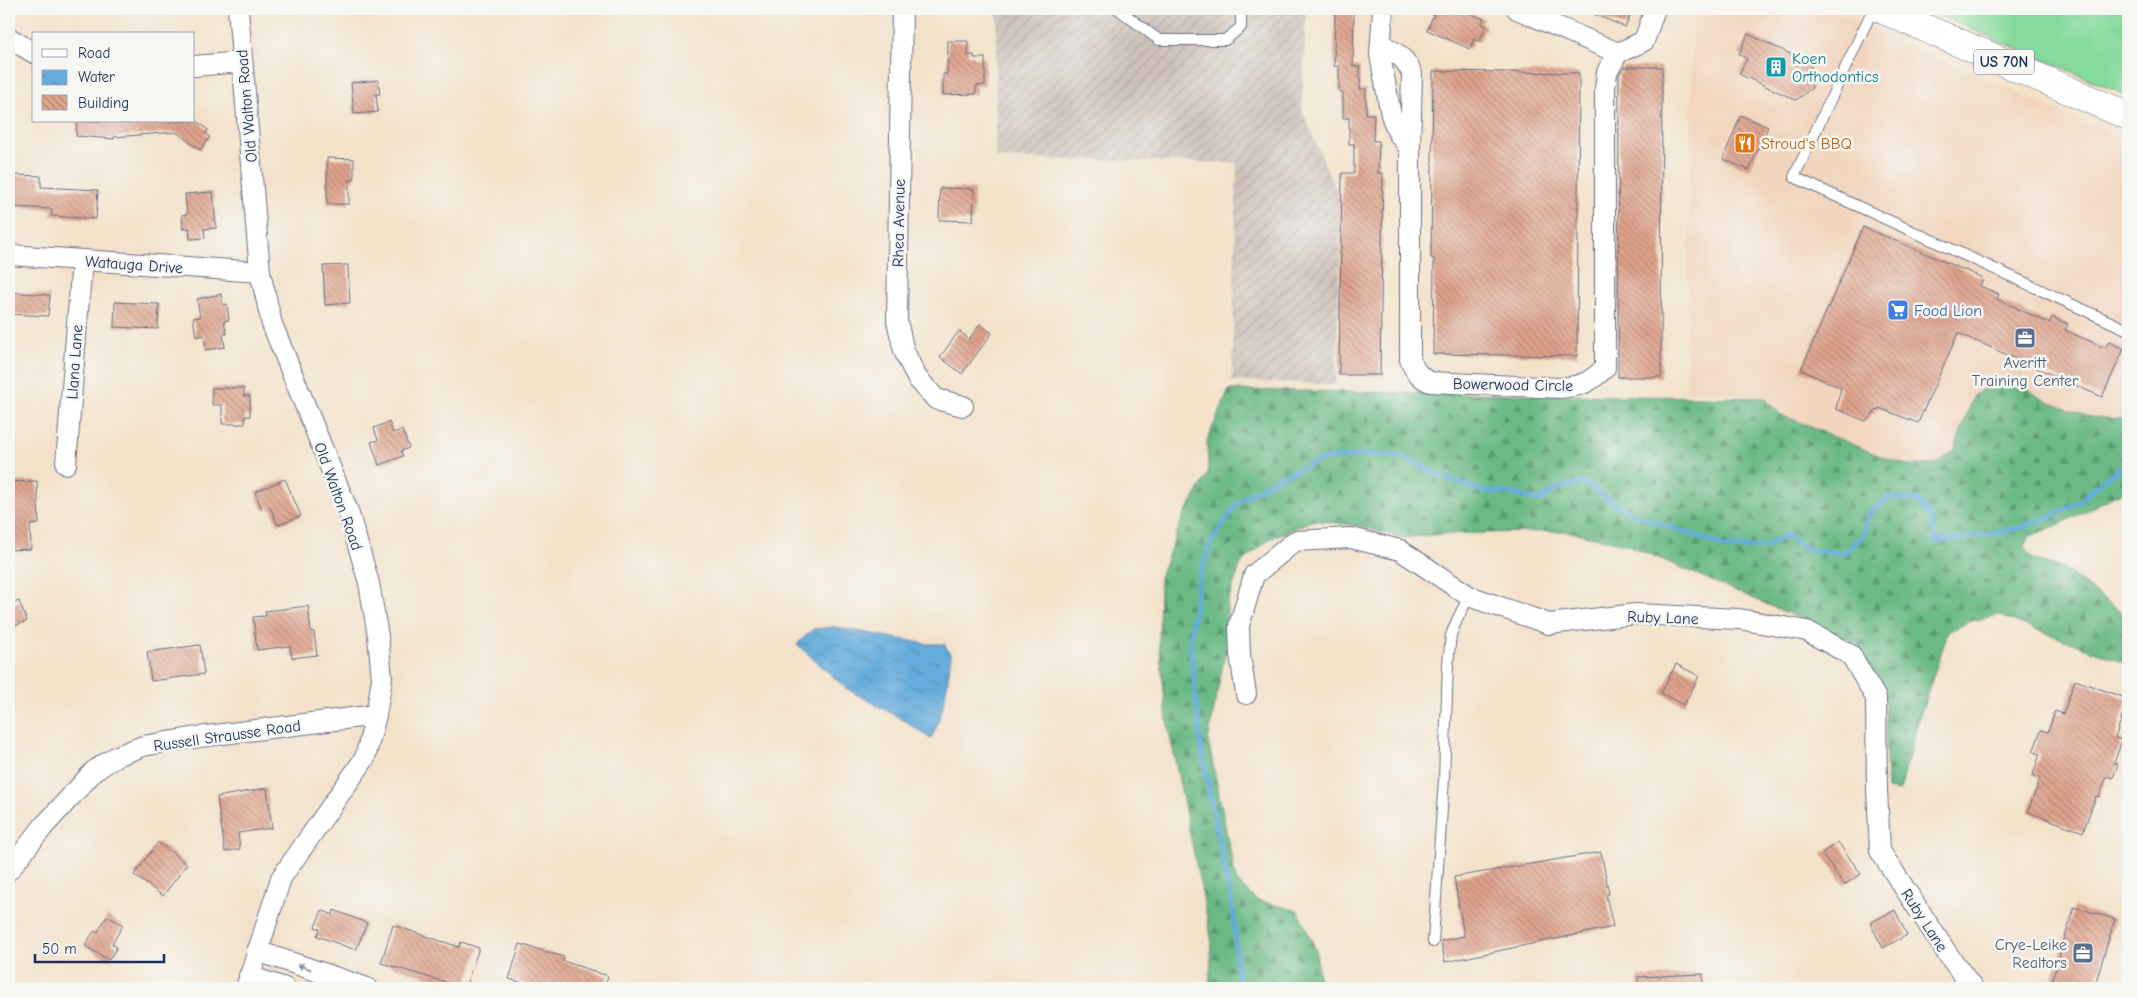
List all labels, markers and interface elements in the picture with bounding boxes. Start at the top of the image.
legend [32,32,195,122]
text: Road [78,44,110,62]
street label: Old Walton Road [233,49,261,163]
place label: Koen Orthodontics [1792,50,1879,86]
road number: US 70N [1974,50,2034,74]
building icon: Koen Orthodontics [1764,55,1788,79]
text: Water [78,68,115,86]
text: Building [78,94,129,112]
restaurant icon: Stroud's BBQ [1733,131,1757,155]
place label: Stroud's BBQ [1761,135,1852,153]
street label: Rhea Avenue [889,179,909,267]
street label: Watauga Drive [84,253,183,277]
supermarket icon: Food Lion [1886,298,1910,322]
place label: Food Lion [1914,302,1982,320]
street label: Llana Lane [63,324,87,400]
office icon: Averitt Training Center [2013,326,2037,350]
place label: Averitt Training Center [1972,354,2079,390]
street label: Bowerwood Circle [1453,375,1573,395]
street label: Old Walton Road [310,440,366,553]
street label: Ruby Lane [1627,608,1699,628]
street label: Russell Strausse Road [152,717,302,755]
street label: Ruby Lane [1897,886,1951,955]
scale bar [35,932,164,964]
place label: Crye-Leike Realtors [1995,936,2067,972]
text: 50 m [42,940,77,958]
office icon: Crye-Leike Realtors [2071,941,2095,965]
one-way arrow [297,963,312,970]

